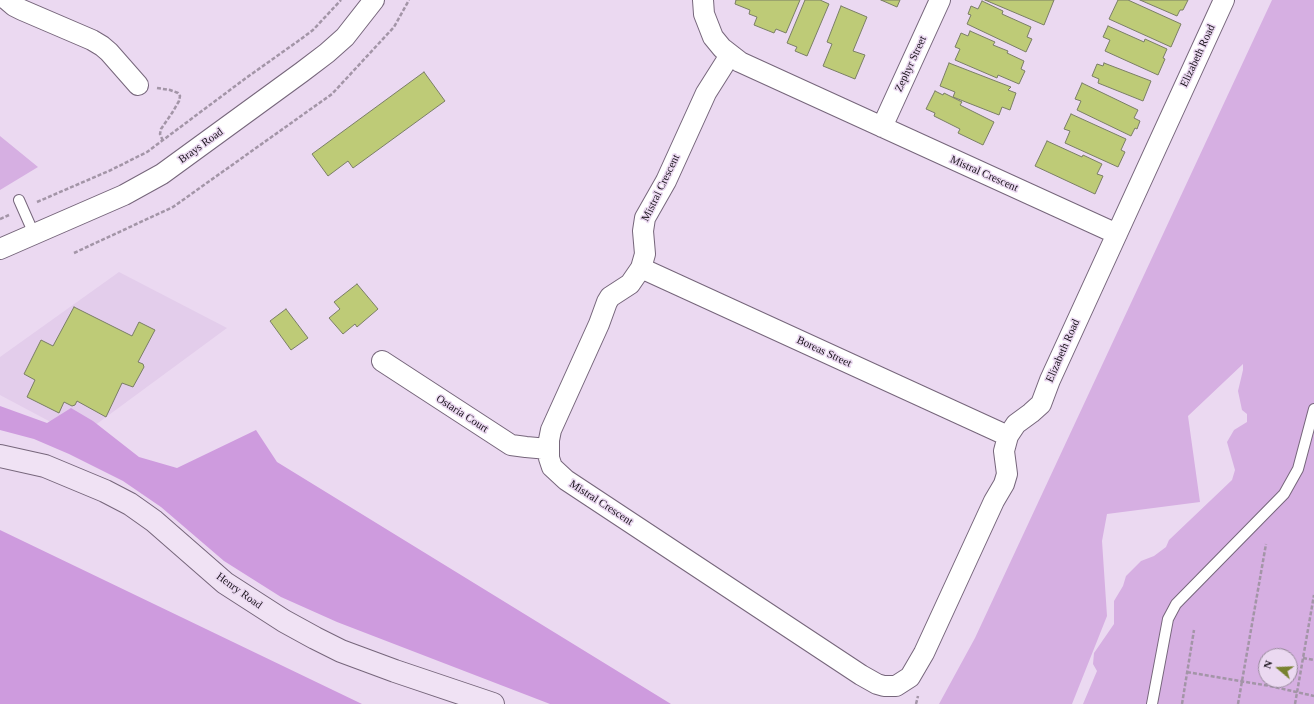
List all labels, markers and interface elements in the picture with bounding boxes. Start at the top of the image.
street label: Elizabeth Road [1178,23,1218,89]
street label: Zephyr Street [892,34,930,94]
street label: Brays Road [176,125,226,167]
street label: Mistral Crescent [639,152,683,224]
street label: Mistral Crescent [948,153,1020,195]
street label: Elizabeth Road [1043,317,1083,385]
street label: Boreas Street [794,334,854,370]
street label: Ostaria Court [433,392,491,436]
street label: Mistral Crescent [567,478,635,528]
street label: Henry Road [213,570,265,612]
north arrow [1258,648,1298,688]
text: N [1261,659,1275,670]

